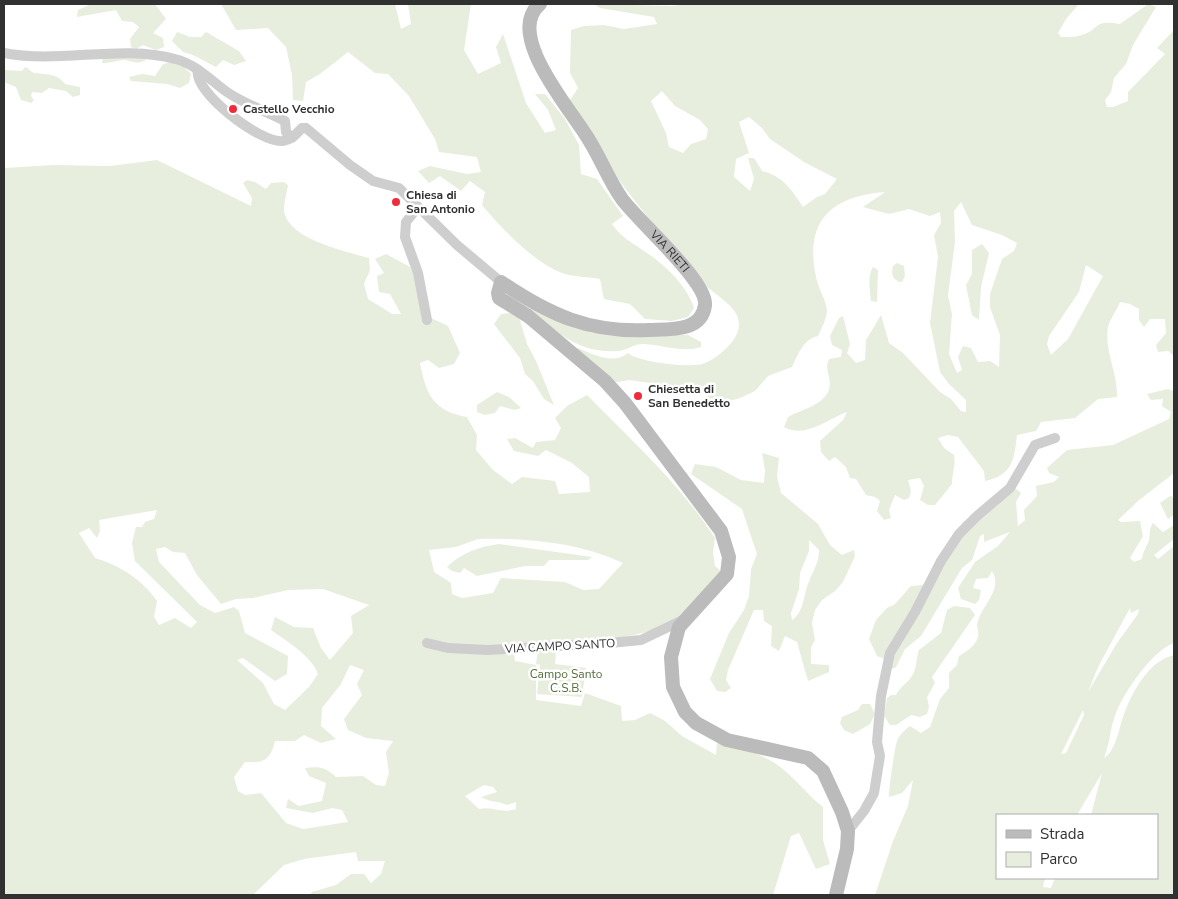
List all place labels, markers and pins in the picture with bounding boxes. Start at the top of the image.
place label: Castello Vecchio [243,101,335,117]
marker: Castello Vecchio [227,103,239,115]
place label: Chiesa di San Antonio [406,187,475,217]
marker: Chiesa di San Antonio [390,196,402,208]
place label: Chiesetta di San Benedetto [648,381,730,411]
marker: Chiesetta di San Benedetto [632,390,644,402]

